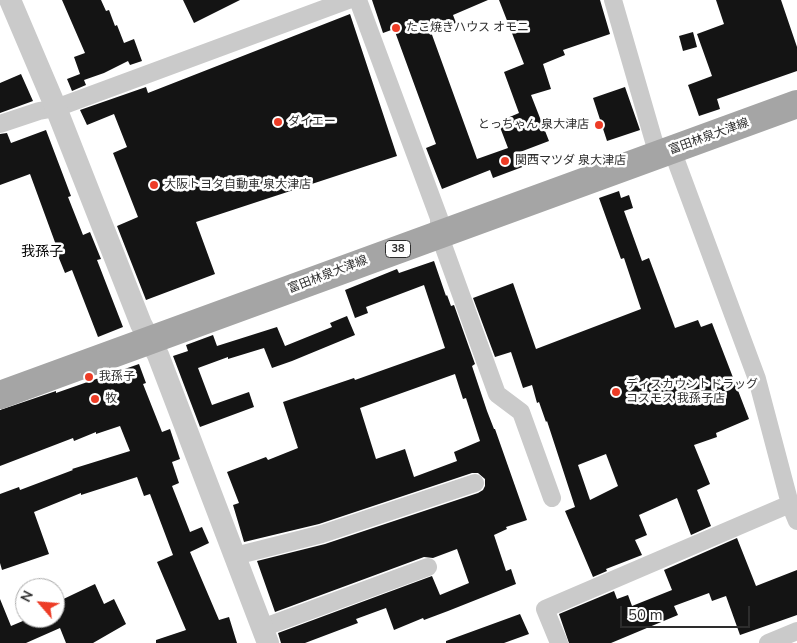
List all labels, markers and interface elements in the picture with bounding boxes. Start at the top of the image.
place label: たこ焼きハウス オモニ [406,21,529,35]
marker: たこ焼きハウス オモニ [390,22,402,34]
place label: ダイエー [288,115,336,129]
marker: ダイエー [272,116,284,128]
street label: 富田林泉大津線 [667,116,751,158]
place label: とっちゃん 泉大津店 [478,118,589,132]
marker: とっちゃん 泉大津店 [593,119,605,131]
place label: 関西マツダ 泉大津店 [515,154,626,168]
marker: 関西マツダ 泉大津店 [499,155,511,167]
place label: 大阪トヨタ自動車 泉大津店 [164,178,311,192]
marker: 大阪トヨタ自動車 泉大津店 [148,179,160,191]
road number: 38 [386,240,410,258]
district label: 我孫子 [21,245,63,261]
street label: 富田林泉大津線 [286,253,370,297]
place label: 我孫子 [99,370,135,384]
marker: 我孫子 [83,371,95,383]
place label: ディスカウントドラッグ コスモス 我孫子店 [626,378,758,406]
marker: ディスカウントドラッグ コスモス 我孫子店 [610,386,622,398]
place label: 牧 [105,392,117,406]
marker: 牧 [89,393,101,405]
north arrow [15,578,65,628]
text: N [16,587,38,605]
scale bar [622,596,752,628]
text: 50 m [628,605,663,625]

